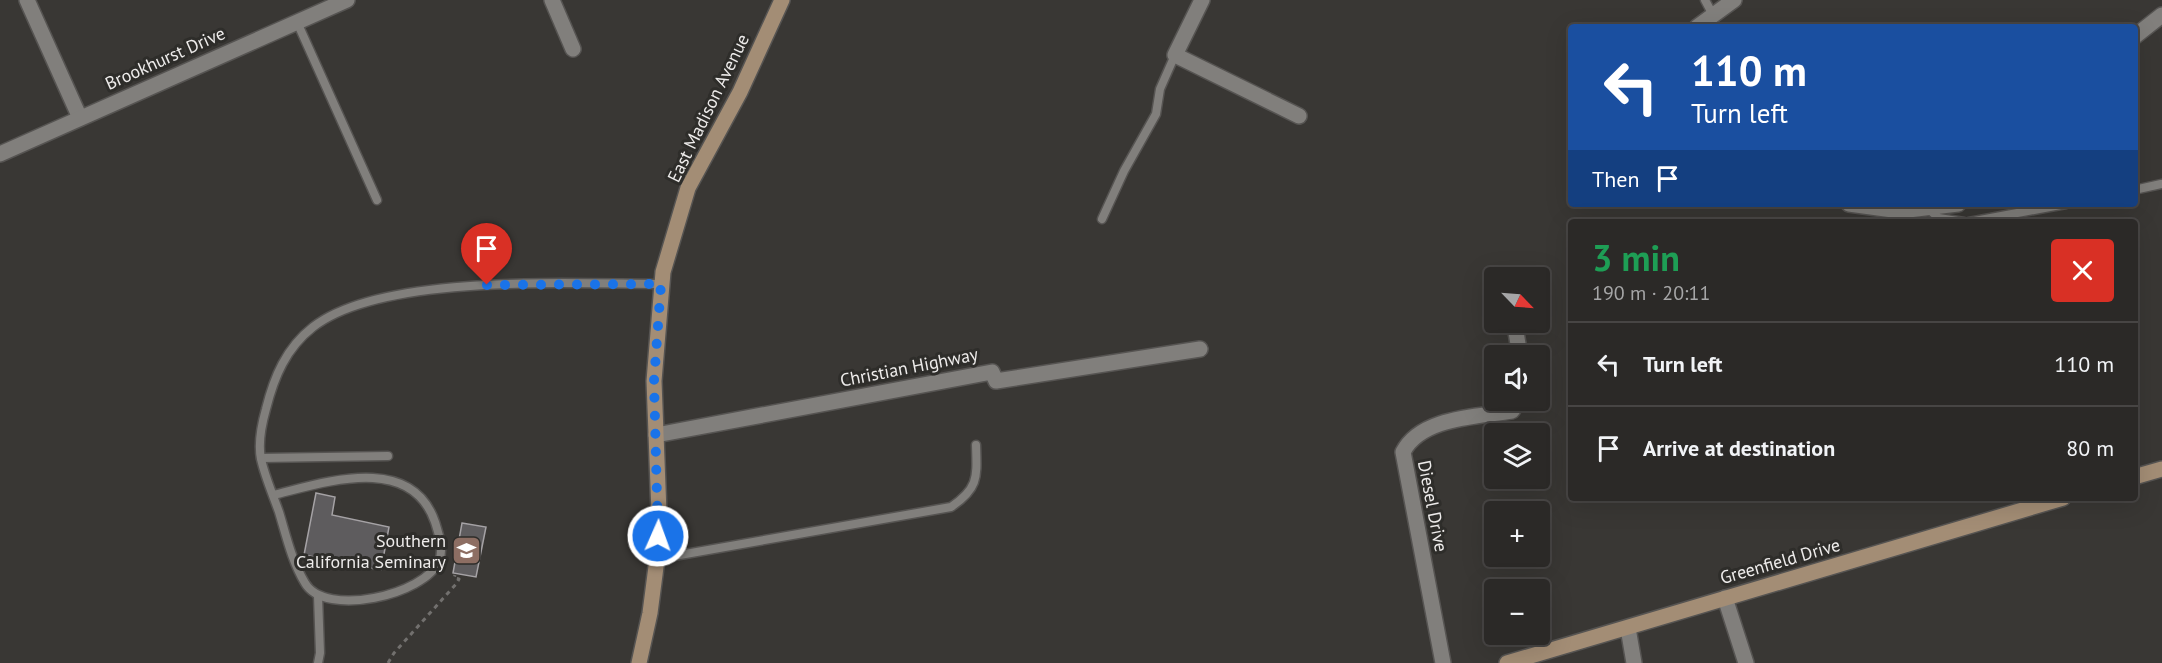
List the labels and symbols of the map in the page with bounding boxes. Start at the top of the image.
street label: Brookhurst Drive [101,21,229,95]
street label: East Madison Avenue [662,30,754,186]
pin [461,223,512,285]
north arrow [1484,267,1550,333]
street label: Christian Highway [838,342,981,392]
street label: Diesel Drive [1413,458,1453,554]
position arrow [626,504,690,568]
place label: Southern California Seminary [296,529,447,573]
street label: Greenfield Drive [1717,533,1843,589]
school or university icon: Southern California Seminary [451,534,483,566]

